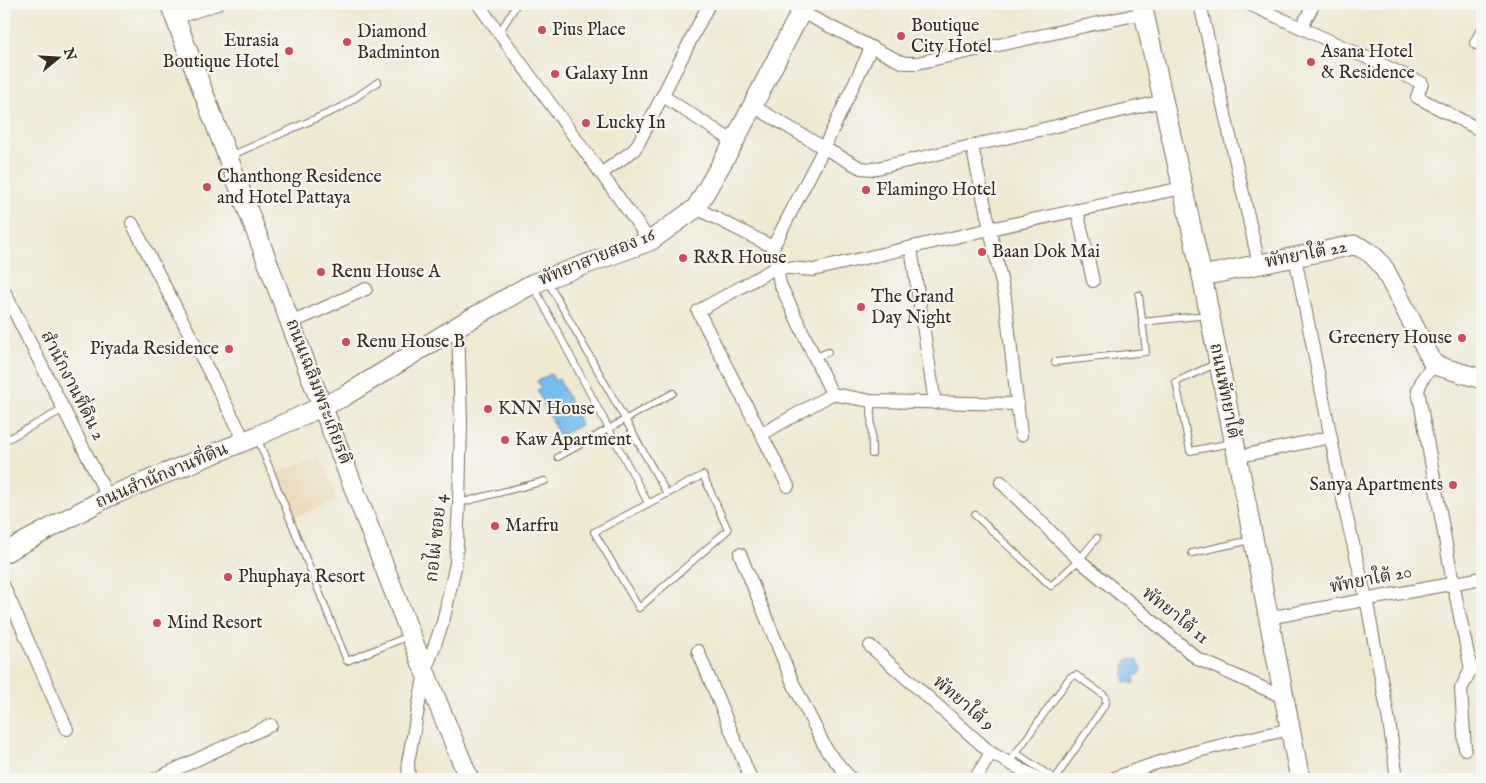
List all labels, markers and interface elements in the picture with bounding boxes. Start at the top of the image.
place label: Boutique City Hotel [911,15,992,59]
place label: Pius Place [552,19,626,42]
place label: Diamond Badminton [357,21,440,65]
marker: Pius Place [536,24,548,36]
place label: Eurasia Boutique Hotel [163,30,279,74]
marker: Boutique City Hotel [895,30,907,42]
north arrow [32,32,82,82]
marker: Diamond Badminton [341,36,353,48]
place label: Asana Hotel & Residence [1320,41,1415,85]
text: N [59,45,80,63]
marker: Eurasia Boutique Hotel [283,45,295,57]
marker: Asana Hotel & Residence [1305,56,1317,68]
place label: Galaxy Inn [565,63,649,86]
marker: Galaxy Inn [549,68,561,80]
place label: Lucky In [596,112,666,135]
marker: Lucky In [580,117,592,129]
place label: Chanthong Residence and Hotel Pattaya [217,166,382,210]
place label: Flamingo Hotel [876,179,996,202]
marker: Chanthong Residence and Hotel Pattaya [201,181,213,193]
marker: Flamingo Hotel [860,184,872,196]
street label: พัทยาสายสอง 16 [535,224,659,292]
street label: พัทยาใต้ 22 [1263,234,1349,274]
place label: Baan Dok Mai [992,241,1100,264]
marker: Baan Dok Mai [976,246,988,258]
place label: R&R House [693,247,786,270]
marker: R&R House [677,252,689,264]
place label: Renu House A [331,261,441,284]
marker: Renu House A [315,266,327,278]
place label: The Grand Day Night [871,286,954,330]
marker: The Grand Day Night [855,301,867,313]
street label: ถนนเฉลิมพระเกียรติ [280,316,356,468]
street label: สำนักงานที่ดิน 2 [35,326,113,445]
place label: Greenery House [1329,327,1452,350]
place label: Renu House B [356,331,465,354]
marker: Greenery House [1456,332,1468,344]
marker: Renu House B [340,336,352,348]
place label: Piyada Residence [90,338,219,361]
street label: ถนนพัทยาใต้ [1203,341,1247,441]
marker: Piyada Residence [223,343,235,355]
place label: KNN House [498,398,595,421]
marker: KNN House [482,403,494,415]
place label: Kaw Apartment [515,429,632,452]
street label: ถนนสำนักงานที่ดิน [90,434,232,514]
marker: Kaw Apartment [499,434,511,446]
place label: Sanya Apartments [1309,474,1443,497]
marker: Sanya Apartments [1447,479,1459,491]
street label: กอไผ่ ซอย 4 [419,493,453,583]
place label: Marfru [505,515,559,538]
marker: Marfru [489,520,501,532]
street label: พัทยาใต้ 20 [1327,559,1414,599]
place label: Phuphaya Resort [238,566,365,589]
marker: Phuphaya Resort [222,571,234,583]
street label: พัทยาใต้ 11 [1137,580,1214,650]
place label: Mind Resort [167,612,263,635]
marker: Mind Resort [151,617,163,629]
street label: พัทยาใต้ 9 [928,670,1000,737]

